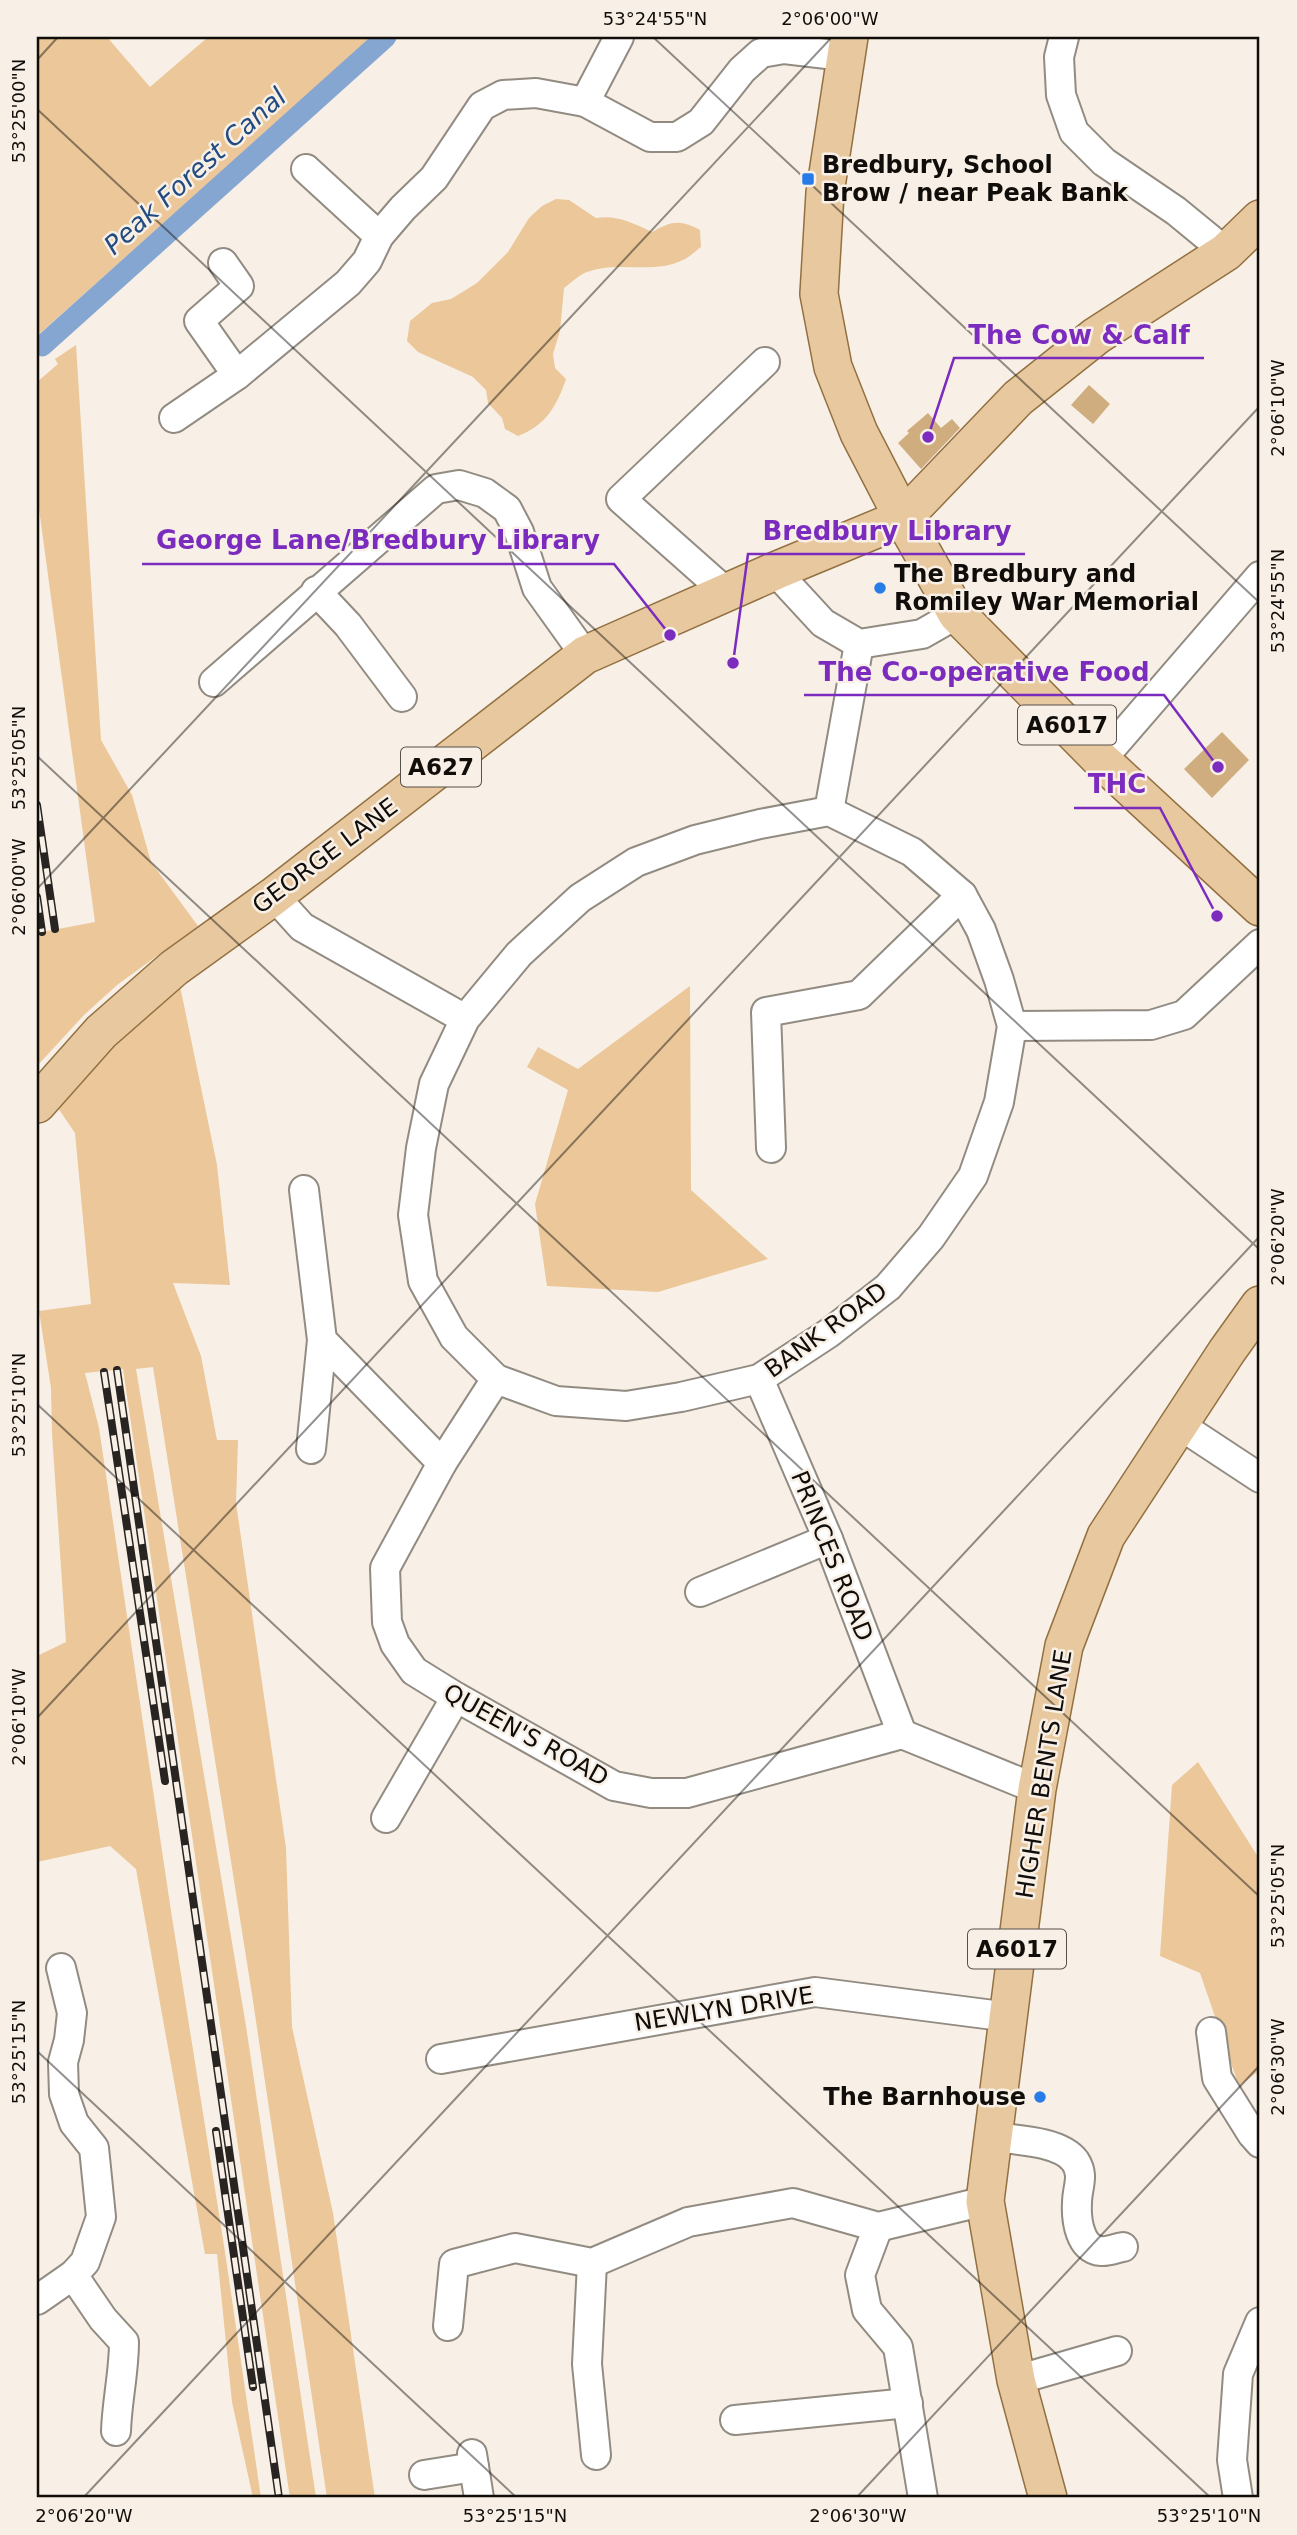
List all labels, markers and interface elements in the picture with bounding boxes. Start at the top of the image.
text: 53°24'55"N [603,8,707,29]
text: 2°06'00"W [781,8,879,29]
text: 53°25'00"N [8,59,29,163]
water label: Peak Forest Canal [98,81,293,261]
place label: Bredbury, School Brow / near Peak Bank [822,151,1129,207]
marker: Bredbury, School Brow / near Peak Bank [800,171,816,187]
callout: The Cow & Calf [954,311,1204,358]
text: The Cow & Calf [968,320,1190,350]
text: 2°06'10"W [1267,359,1288,457]
callout: Bredbury Library [748,507,1025,554]
text: Bredbury Library [762,516,1012,546]
callout: George Lane/Bredbury Library [142,517,614,564]
text: George Lane/Bredbury Library [156,525,600,555]
text: 53°24'55"N [1267,549,1288,653]
place label: The Bredbury and Romiley War Memorial [894,560,1199,616]
marker: The Bredbury and Romiley War Memorial [872,580,888,596]
callout: The Co-operative Food [804,648,1164,695]
text: The Co-operative Food [818,657,1150,687]
text: 53°25'05"N [8,706,29,810]
road number: A6017 [1018,706,1116,744]
road number: A627 [401,748,481,786]
callout: THC [1074,761,1160,808]
text: THC [1088,769,1146,799]
street label: GEORGE LANE [247,792,403,920]
text: 2°06'00"W [8,838,29,936]
text: 2°06'20"W [1267,1188,1288,1286]
street label: BANK ROAD [759,1276,893,1384]
text: 53°25'10"N [8,1353,29,1457]
street label: PRINCES ROAD [785,1467,879,1645]
street label: HIGHER BENTS LANE [1010,1647,1078,1901]
text: 2°06'10"W [8,1668,29,1766]
street label: QUEEN'S ROAD [439,1678,613,1792]
text: 53°25'05"N [1267,1844,1288,1948]
road number: A6017 [968,1930,1066,1968]
street label: NEWLYN DRIVE [632,1981,816,2037]
text: 53°25'15"N [8,2000,29,2104]
text: 2°06'30"W [1267,2018,1288,2116]
place label: The Barnhouse [823,2083,1026,2111]
marker: The Barnhouse [1032,2089,1048,2105]
text: 2°06'20"W [35,2505,133,2526]
text: 53°25'15"N [463,2505,567,2526]
text: 2°06'30"W [809,2505,907,2526]
text: 53°25'10"N [1157,2505,1261,2526]

